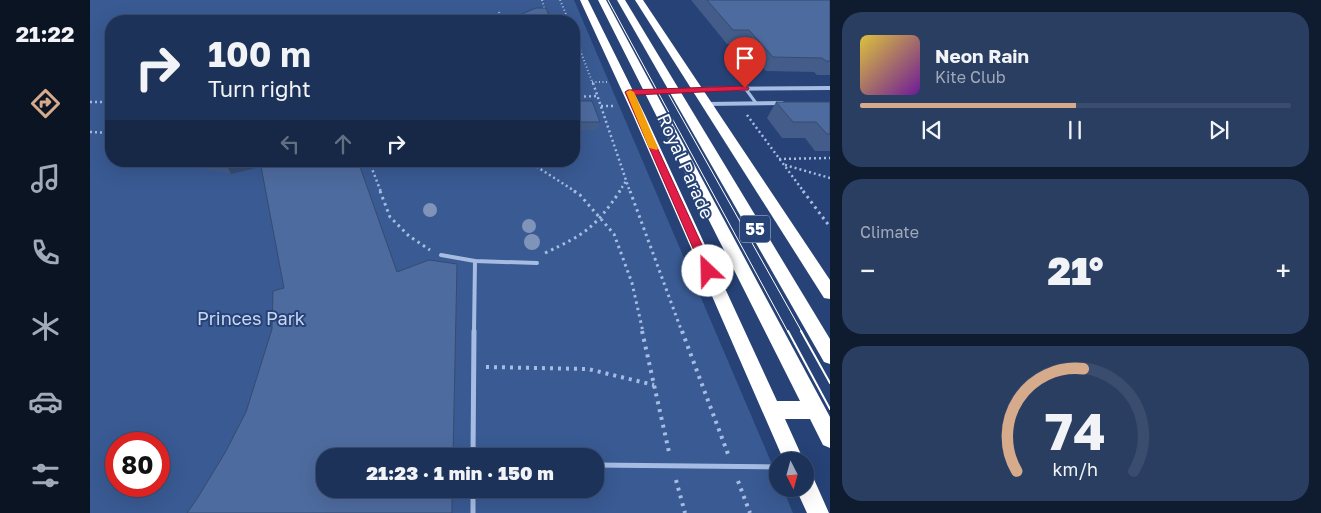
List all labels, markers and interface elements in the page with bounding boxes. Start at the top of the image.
text: 21:22 [16,20,74,47]
text: 100 m [208,33,311,75]
icon: right [125,35,190,100]
pin [724,37,766,88]
icon: arrive [731,44,759,72]
text: Neon Rain [935,44,1029,67]
text: Kite Club [935,67,1006,87]
text: Turn right [208,75,311,102]
icon: directions [28,86,63,121]
street label: Royal Parade [653,110,719,222]
icon: previous [918,116,946,144]
icon: pause [1061,116,1089,144]
icon: next [1205,116,1233,144]
icon: left [276,130,304,158]
icon: ahead [329,130,357,158]
icon: right [382,130,410,158]
icon: music [28,161,63,196]
road number: 55 [740,215,770,242]
text: Climate [860,222,919,242]
icon: phone [28,235,63,270]
position arrow [681,244,733,296]
text: 21° [1048,248,1103,293]
text: − [860,254,875,287]
text: + [1276,254,1291,287]
park label: Princes Park [197,307,305,329]
icon: climate [28,309,63,344]
icon: car [28,384,63,419]
text: 74 [1045,399,1106,461]
speed limit sign: 80 [105,432,170,497]
north arrow [769,452,814,498]
map controls [769,452,814,497]
icon: filters [28,458,63,493]
text: km/h [1053,458,1098,480]
text: 21:23 · 1 min · 150 m [366,461,554,484]

